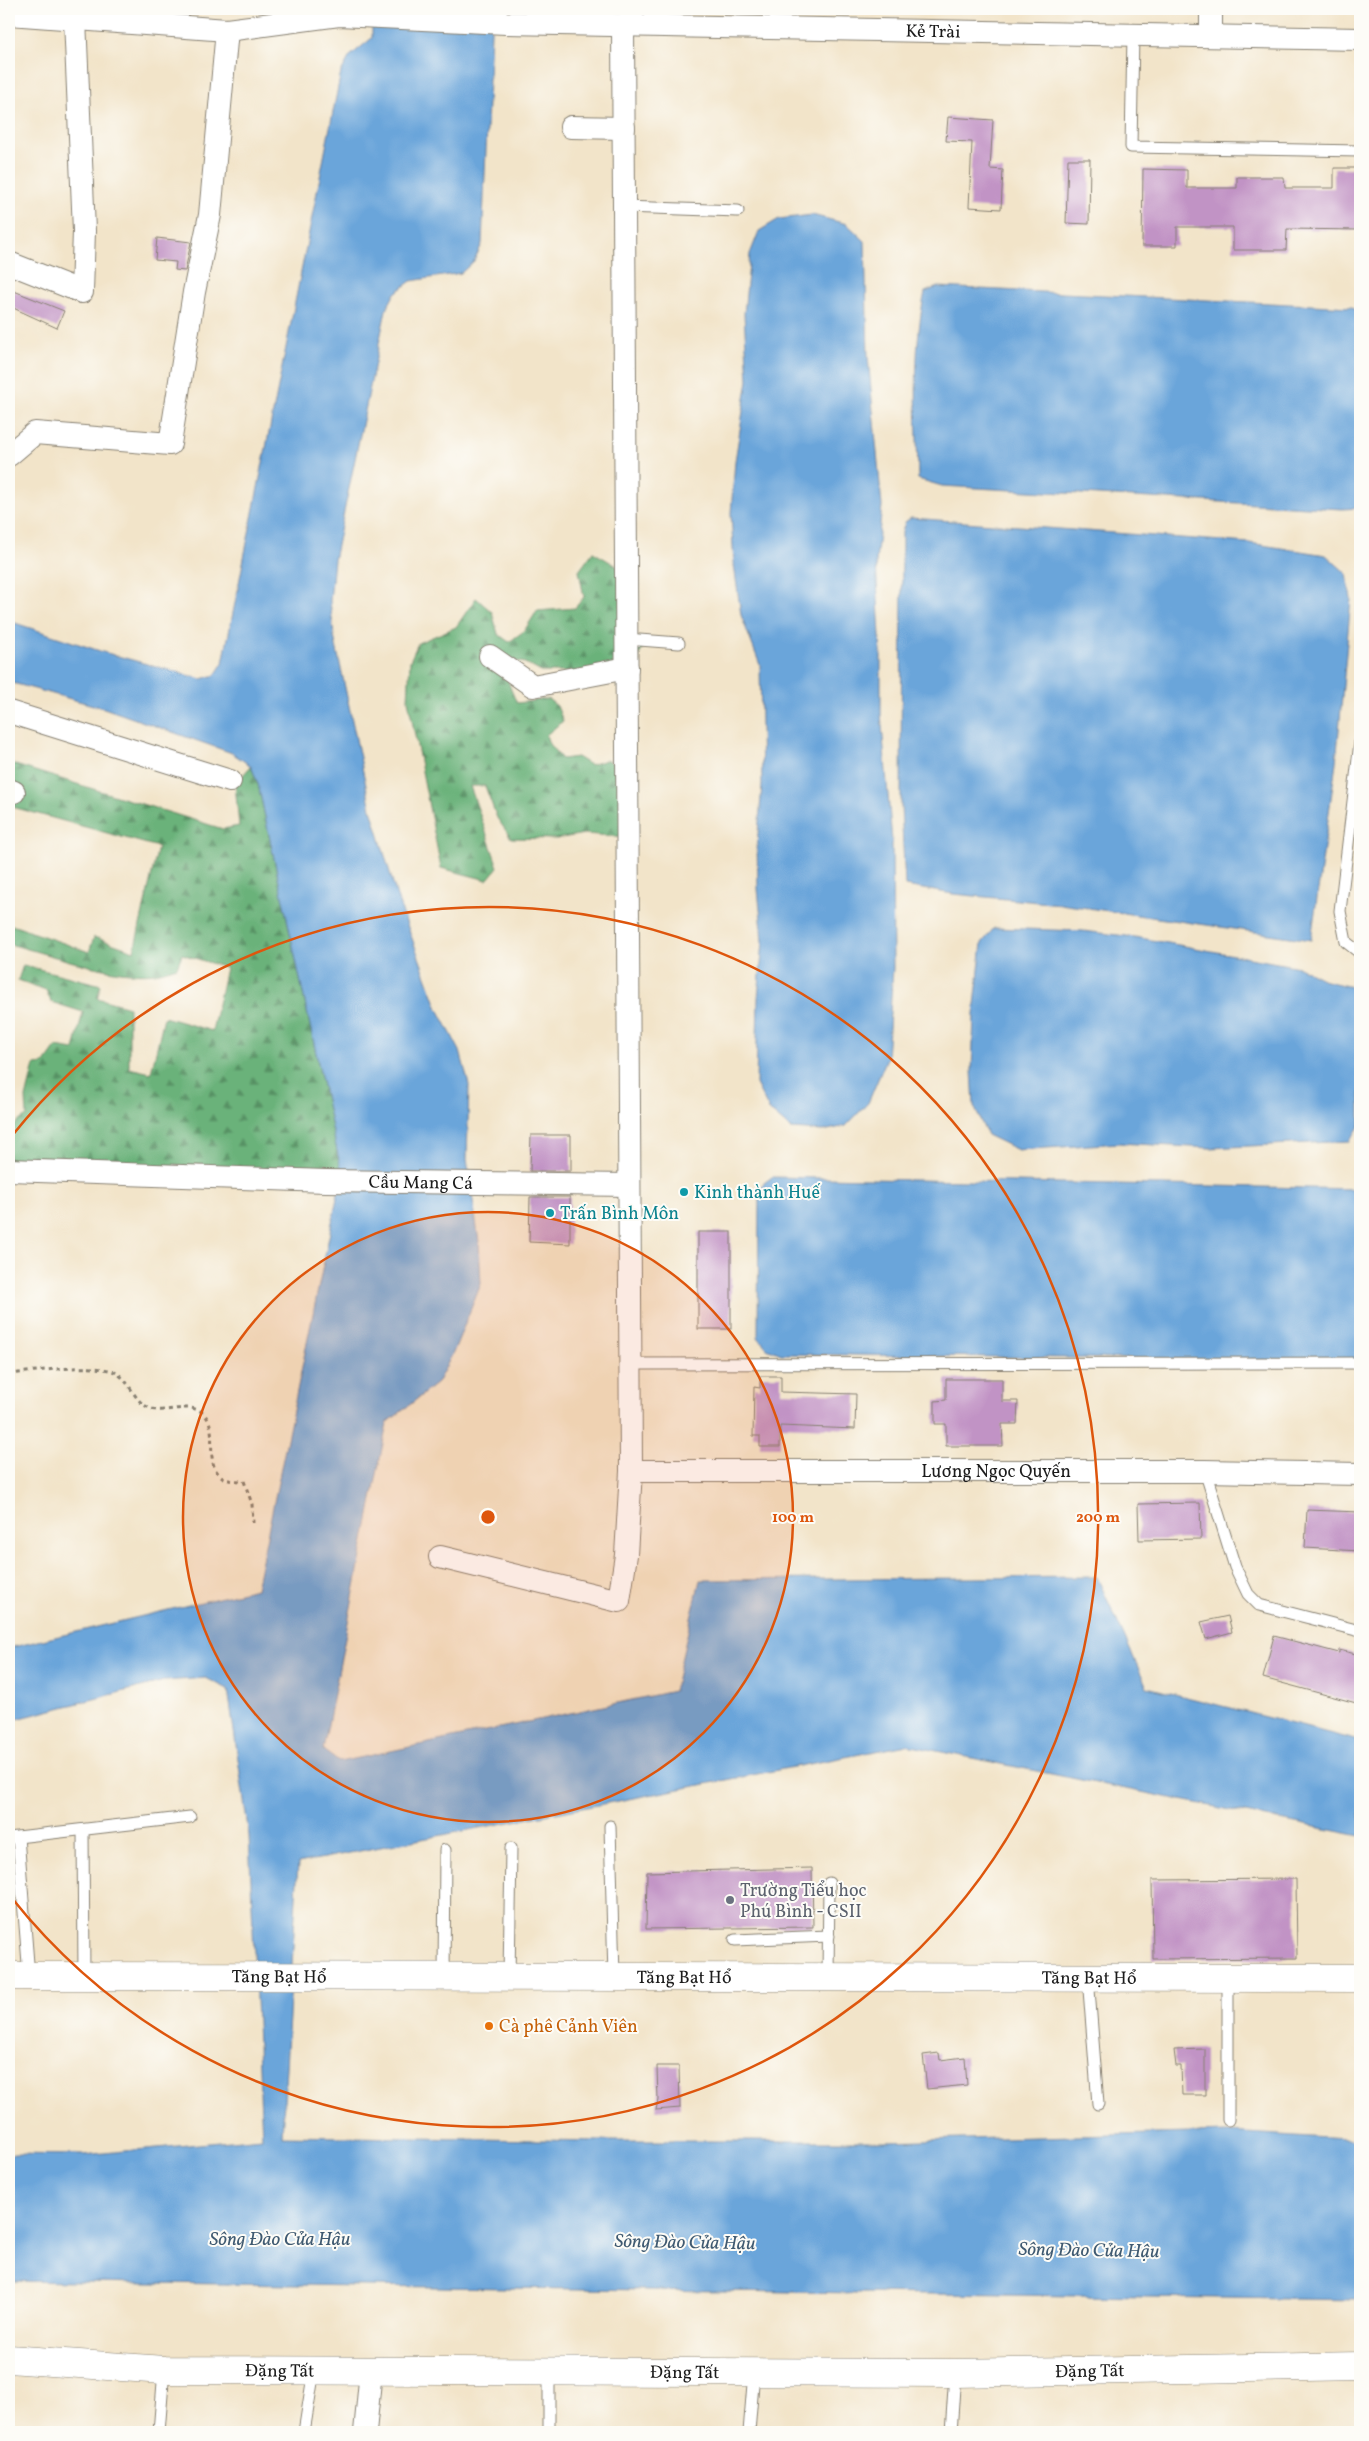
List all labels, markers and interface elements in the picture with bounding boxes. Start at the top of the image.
street label: Kẻ Trài [905,19,961,46]
street label: Cầu Mang Cá [368,1171,473,1197]
place label: Kinh thành Huế [694,1181,820,1206]
marker: Kinh thành Huế [678,1186,690,1198]
place label: Trấn Bình Môn [560,1202,679,1227]
marker: Trấn Bình Môn [544,1207,556,1219]
street label: Lương Ngọc Quyến [921,1460,1071,1485]
centre of rings [479,1508,497,1526]
text: 100 m [772,1508,815,1529]
text: 200 m [1076,1508,1120,1529]
place label: Trường Tiểu học Phú Bình - CSII [740,1879,867,1925]
marker: Trường Tiểu học Phú Bình - CSII [724,1894,736,1906]
street label: Tăng Bạt Hổ [231,1965,327,1990]
street label: Tăng Bạt Hổ [636,1966,732,1991]
street label: Tăng Bạt Hổ [1041,1967,1137,1992]
place label: Cà phê Cảnh Viên [499,2015,638,2040]
marker: Cà phê Cảnh Viên [483,2020,495,2032]
water label: Sông Đào Cửa Hậu [210,2227,351,2253]
water label: Sông Đào Cửa Hậu [614,2229,756,2257]
water label: Sông Đào Cửa Hậu [1018,2237,1160,2265]
street label: Đặng Tất [245,2359,314,2385]
street label: Đặng Tất [1055,2359,1125,2385]
street label: Đặng Tất [650,2361,719,2386]

